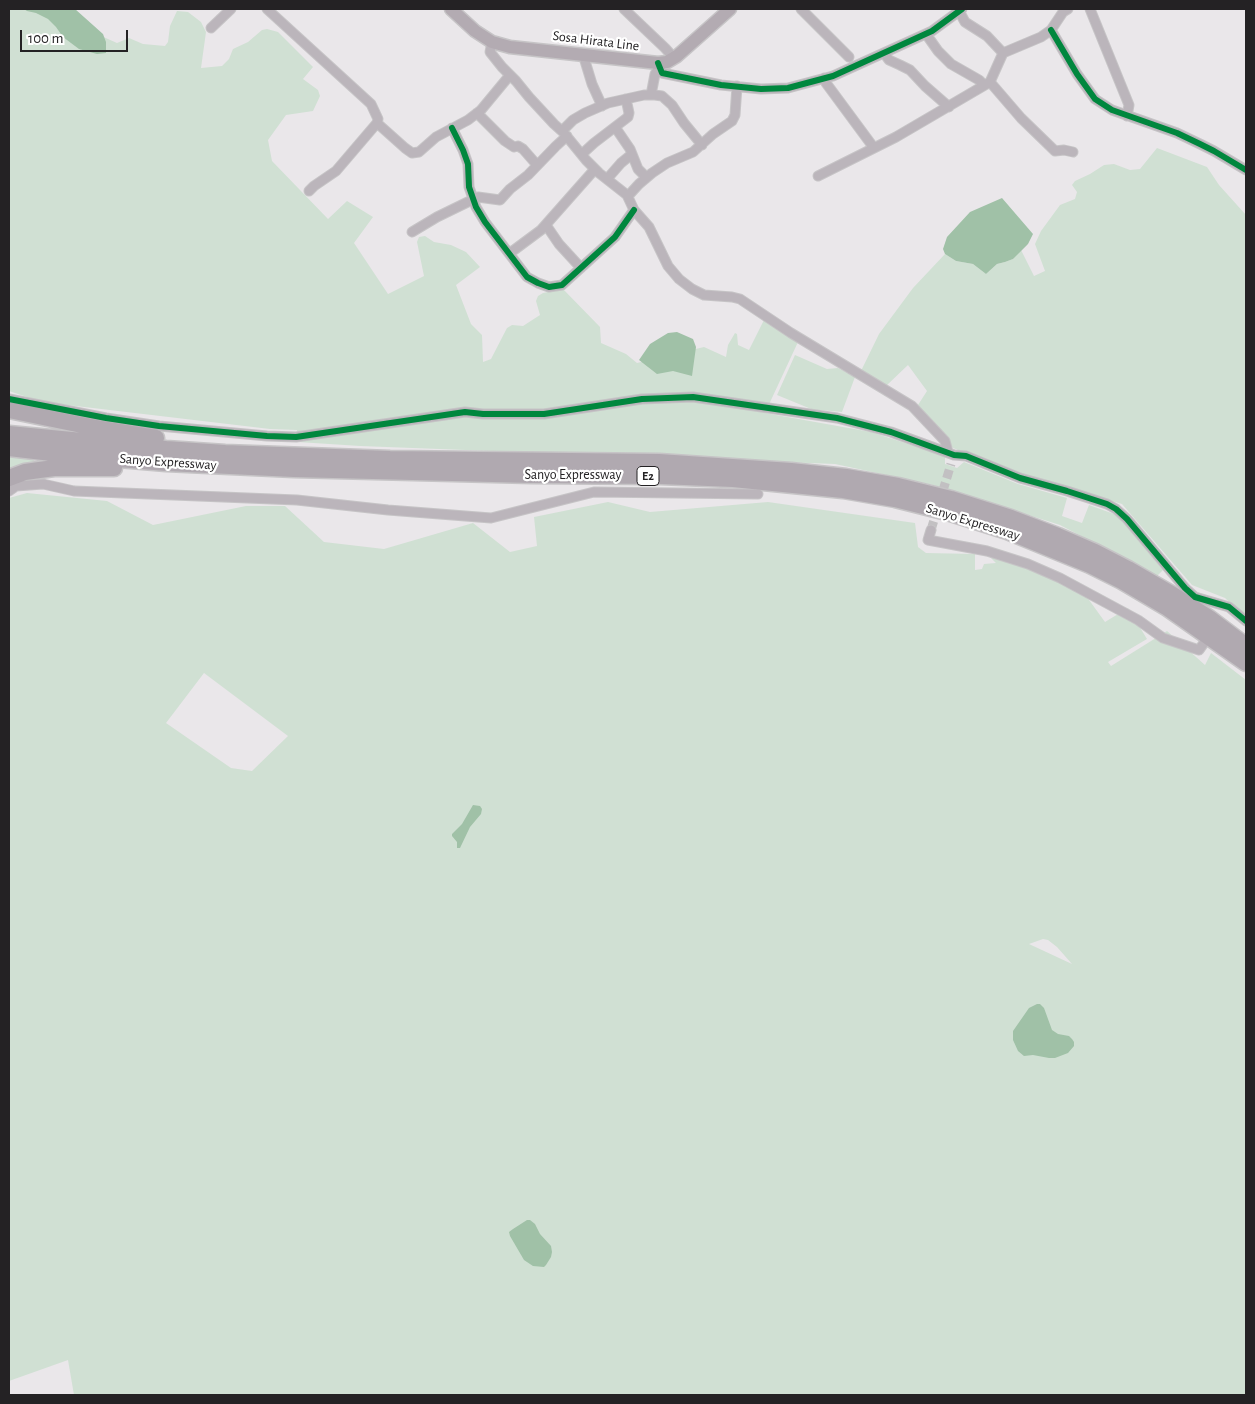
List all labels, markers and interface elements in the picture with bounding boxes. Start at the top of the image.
scale bar [22,20,130,52]
street label: Sosa Hirata Line [552,27,640,55]
text: 100 m [28,31,63,46]
street label: Sanyo Expressway [119,450,217,474]
road number: E2 [637,466,659,486]
street label: Sanyo Expressway [524,467,622,483]
street label: Sanyo Expressway [924,500,1022,544]

